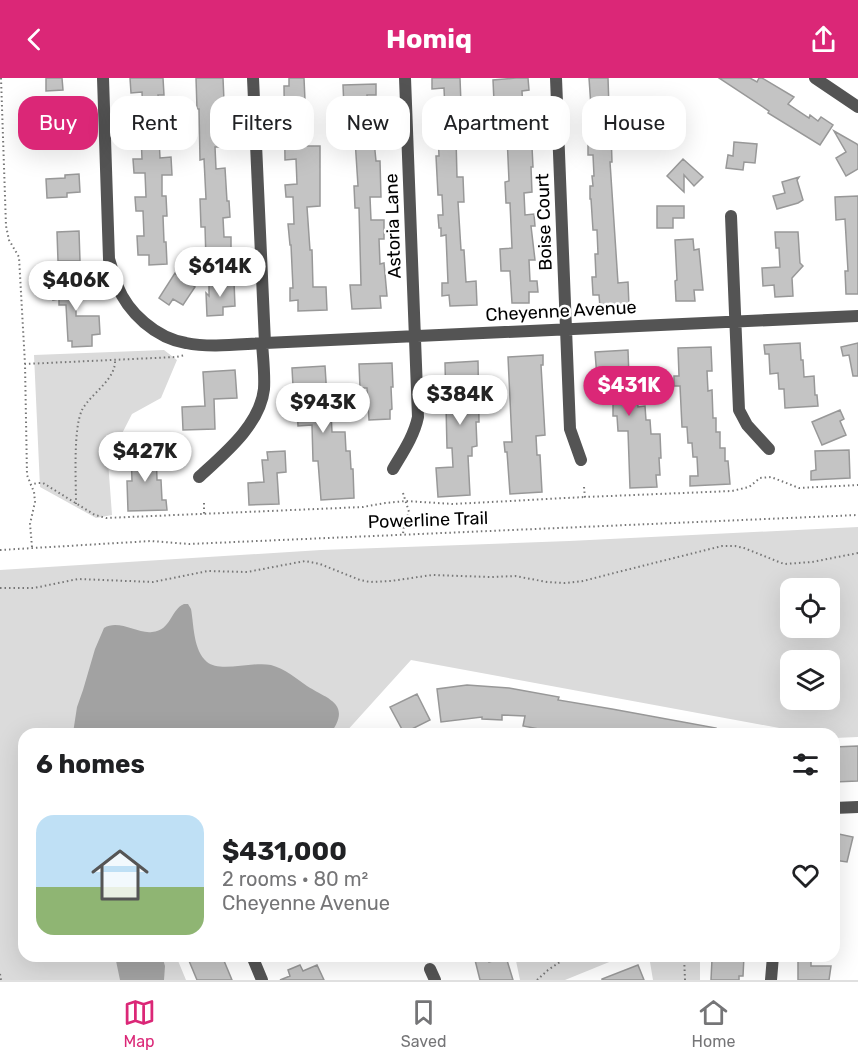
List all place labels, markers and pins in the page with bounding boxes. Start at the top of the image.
pin: $614K [178,247,262,298]
pin: $406K [34,261,118,312]
pin: $431K [587,366,671,417]
pin: $384K [418,375,502,426]
pin: $943K [281,383,365,434]
pin: $427K [103,432,187,483]

